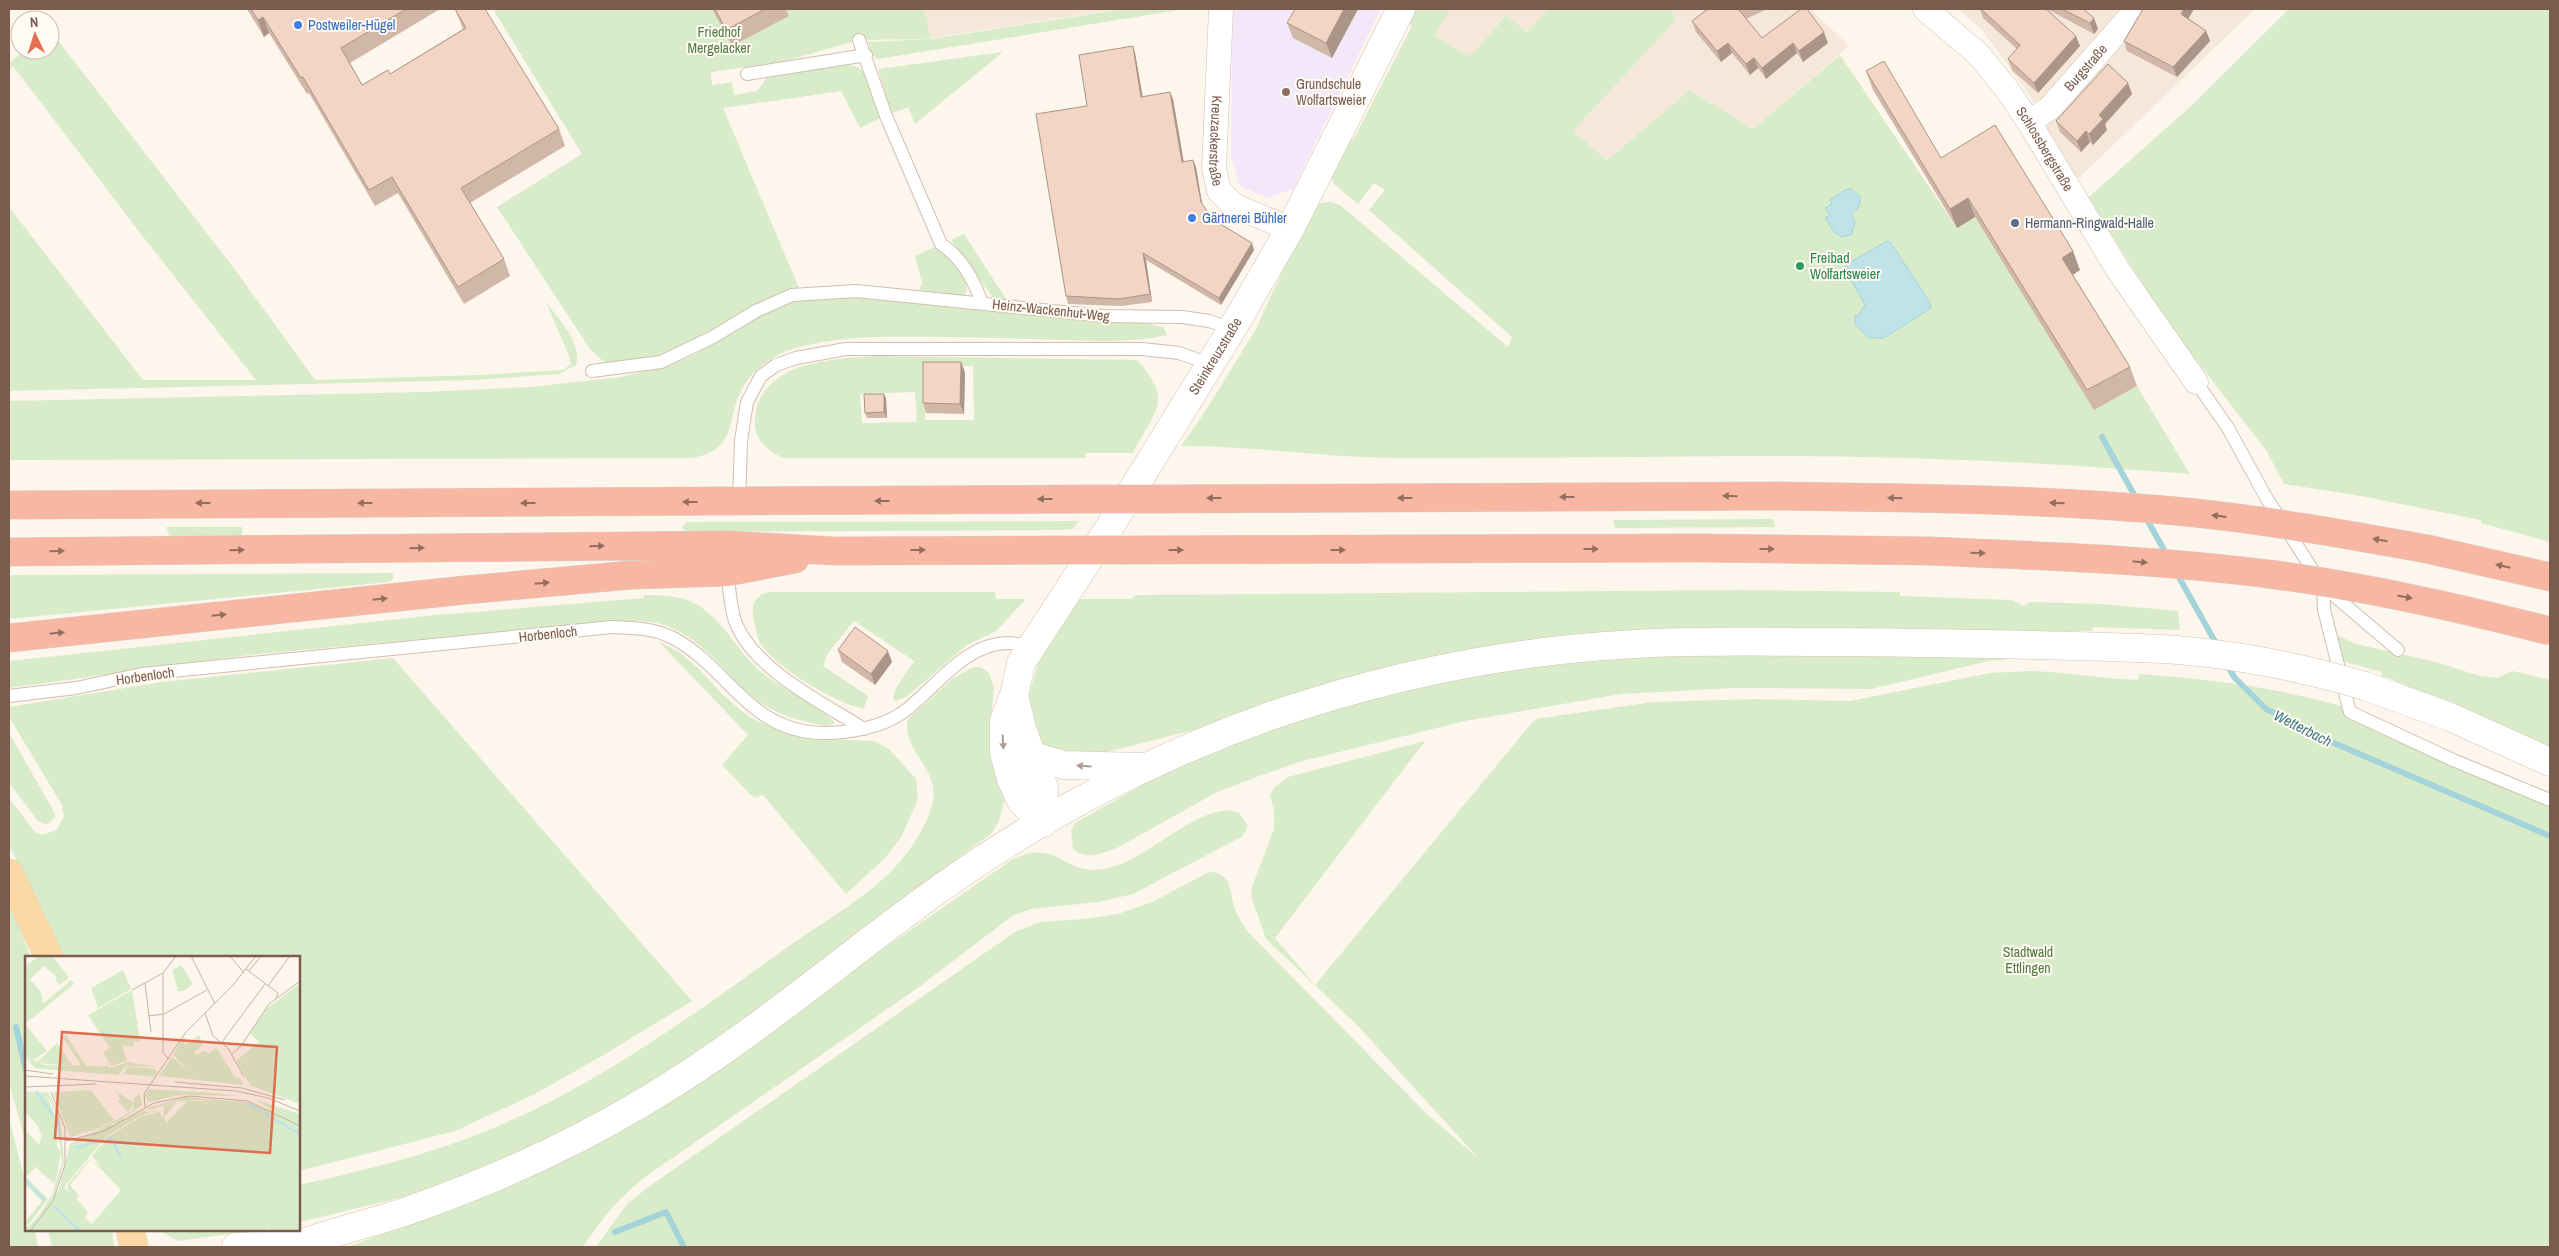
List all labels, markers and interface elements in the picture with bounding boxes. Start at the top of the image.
north arrow [10,10,60,60]
text: N [29,13,39,31]
place label: Postweiler-Hügel [308,16,395,34]
marker: Postweiler-Hügel [292,19,304,31]
park label: Friedhof Mergelacker [687,23,751,57]
street label: Burgstraße [2060,40,2111,95]
place label: Grundschule Wolfartsweier [1296,75,1366,109]
marker: Grundschule Wolfartsweier [1280,86,1292,98]
street label: Kreuzackerstraße [1205,95,1227,188]
street label: Schlossbergstraße [2012,103,2078,195]
place label: Gärtnerei Bühler [1202,209,1287,227]
marker: Gärtnerei Bühler [1186,212,1198,224]
place label: Hermann-Ringwald-Halle [2025,214,2154,232]
marker: Hermann-Ringwald-Halle [2009,217,2021,229]
place label: Freibad Wolfartsweier [1810,249,1880,283]
marker: Freibad Wolfartsweier [1794,260,1806,272]
street label: Heinz-Wackenhut-Weg [991,295,1111,325]
street label: Steinkreuzstraße [1185,314,1246,398]
one-way arrow [1722,492,1738,500]
one-way arrow [1559,493,1575,501]
one-way arrow [1206,494,1222,502]
one-way arrow [1397,494,1413,502]
one-way arrow [1886,494,1902,502]
one-way arrow [1036,495,1052,503]
one-way arrow [874,497,890,505]
one-way arrow [682,498,698,506]
one-way arrow [2049,498,2065,506]
one-way arrow [194,499,210,507]
one-way arrow [357,499,373,507]
one-way arrow [519,499,535,507]
one-way arrow [2211,512,2227,520]
one-way arrow [2371,536,2387,544]
one-way arrow [590,542,606,550]
one-way arrow [410,544,426,552]
one-way arrow [1583,545,1599,553]
one-way arrow [1759,545,1775,553]
one-way arrow [230,546,246,554]
one-way arrow [910,546,926,554]
one-way arrow [1168,546,1184,554]
one-way arrow [1330,546,1346,554]
one-way arrow [50,547,66,555]
one-way arrow [1970,549,1986,557]
one-way arrow [2133,558,2149,566]
one-way arrow [2495,562,2510,570]
one-way arrow [534,579,550,587]
one-way arrow [2398,594,2414,602]
one-way arrow [373,595,389,603]
one-way arrow [211,611,227,619]
street label: Horbenloch [518,622,578,646]
one-way arrow [50,629,66,637]
street label: Horbenloch [115,663,175,689]
water label: Wetterbach [2270,704,2336,752]
one-way arrow [1000,734,1008,750]
one-way arrow [1076,762,1092,770]
park label: Stadtwald Ettlingen [2003,943,2053,977]
inset map [25,956,300,1231]

